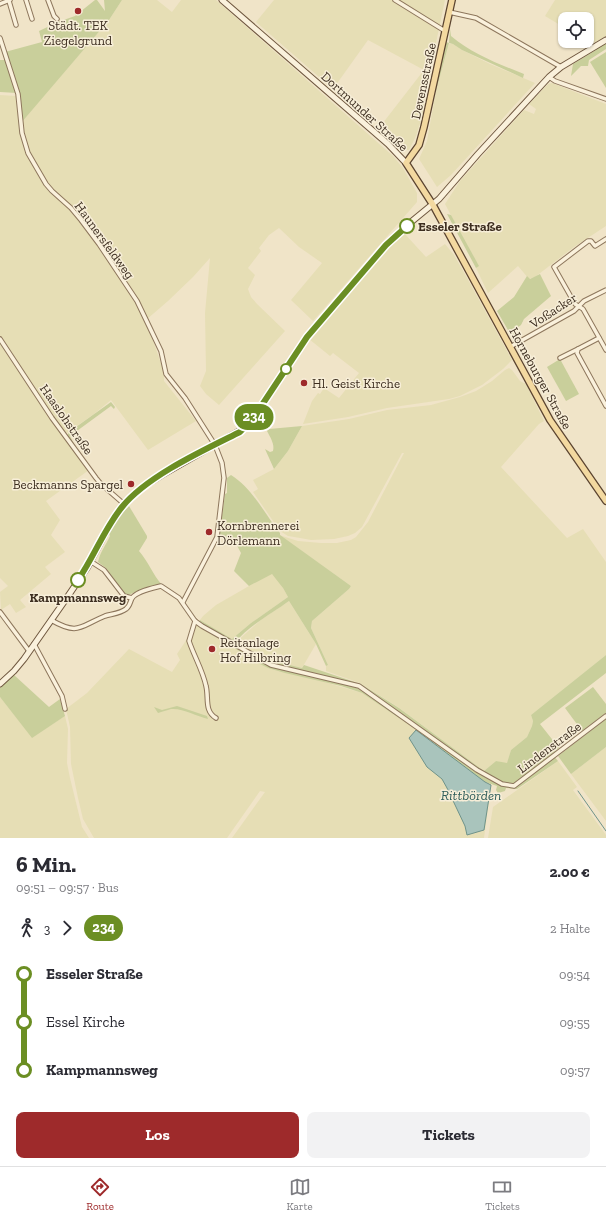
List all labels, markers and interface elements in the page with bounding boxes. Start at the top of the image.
marker: Städt. TEK Ziegelgrund [73,6,83,16]
map controls [558,12,594,48]
button: locate [558,12,594,48]
place label: Städt. TEK Ziegelgrund [44,18,112,48]
street label: Devensstraße [408,42,439,121]
street label: Dortmunder Straße [318,68,411,154]
street label: Haunersfeldweg [72,199,138,282]
marker: Esseler Straße [399,218,415,234]
place label: Esseler Straße [418,219,502,234]
street label: Voßacker [526,290,580,332]
street label: Horneburger Straße [506,325,575,432]
unlabelled marker [280,363,292,375]
place label: Hl. Geist Kirche [312,376,400,391]
marker: Hl. Geist Kirche [299,378,309,388]
street label: Haaslohstraße [37,381,96,457]
line badge: 234 [231,404,277,430]
text: 234 [243,408,265,425]
place label: Beckmanns Spargel [13,477,124,492]
marker: Beckmanns Spargel [126,479,136,489]
place label: Kornbrennerei Dörlemann [217,518,300,548]
marker: Kornbrennerei Dörlemann [204,527,214,537]
marker: Kampmannsweg [70,572,86,588]
place label: Kampmannsweg [30,590,127,605]
place label: Reitanlage Hof Hilbring [220,635,291,665]
marker: Reitanlage Hof Hilbring [207,644,217,654]
street label: Lindenstraße [515,719,584,776]
water label: Rittbörden [441,787,501,804]
text: 6 Min. [16,851,76,878]
text: 2.00 € [550,863,590,881]
text: 09:51 – 09:57 · Bus [16,880,119,895]
icon: walk [16,917,38,939]
icon: forward [56,917,78,939]
text: 234 [92,919,115,936]
text: 3 [44,921,50,936]
text: 2 Halte [550,921,590,936]
text: Esseler Straße [46,965,143,983]
text: 09:54 [559,967,590,982]
text: Essel Kirche [46,1013,125,1031]
text: 09:55 [559,1015,590,1030]
text: Kampmannsweg [46,1061,158,1079]
text: 09:57 [560,1063,590,1078]
button: Los [16,1112,299,1158]
button: Tickets [307,1112,590,1158]
tab: Route [86,1176,114,1213]
tab: Karte [286,1176,313,1213]
tab: Tickets [485,1176,520,1213]

